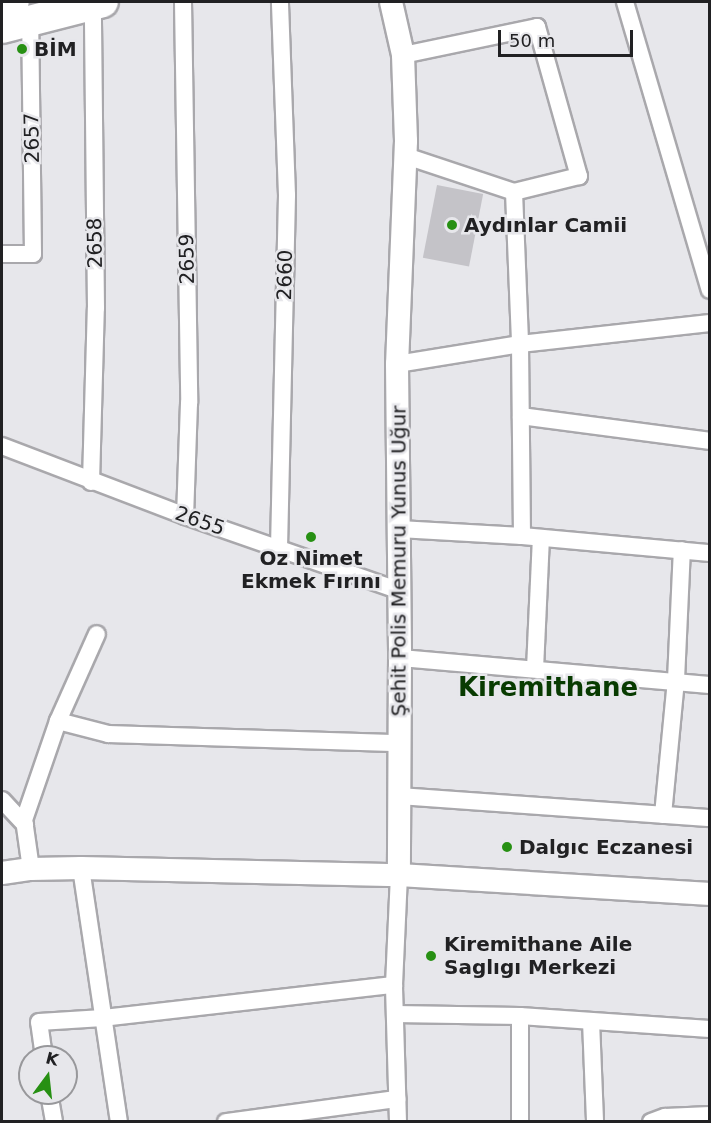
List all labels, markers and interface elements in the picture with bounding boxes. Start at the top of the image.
scale bar [501,18,636,56]
text: 50 m [509,30,555,51]
place label: BİM [34,37,77,61]
marker: BİM [15,42,29,56]
street label: 2657 [20,112,44,164]
place label: Aydınlar Camii [464,213,627,237]
street label: 2658 [83,217,107,269]
marker: Aydınlar Camii [445,218,459,232]
street label: 2659 [175,233,199,285]
street label: 2660 [273,249,297,301]
street label: Şehit Polis Memuru Yunus Uğur [387,406,411,716]
street label: 2655 [172,501,228,541]
marker: Oz Nimet Ekmek Fırını [304,530,318,544]
place label: Oz Nimet Ekmek Fırını [241,546,381,593]
district label: Kiremithane [458,672,638,704]
place label: Dalgıc Eczanesi [519,835,693,859]
marker: Dalgıc Eczanesi [500,840,514,854]
place label: Kiremithane Aile Saglıgı Merkezi [444,933,632,980]
marker: Kiremithane Aile Saglıgı Merkezi [422,947,440,965]
north arrow [18,1045,78,1105]
text: K [44,1048,61,1070]

